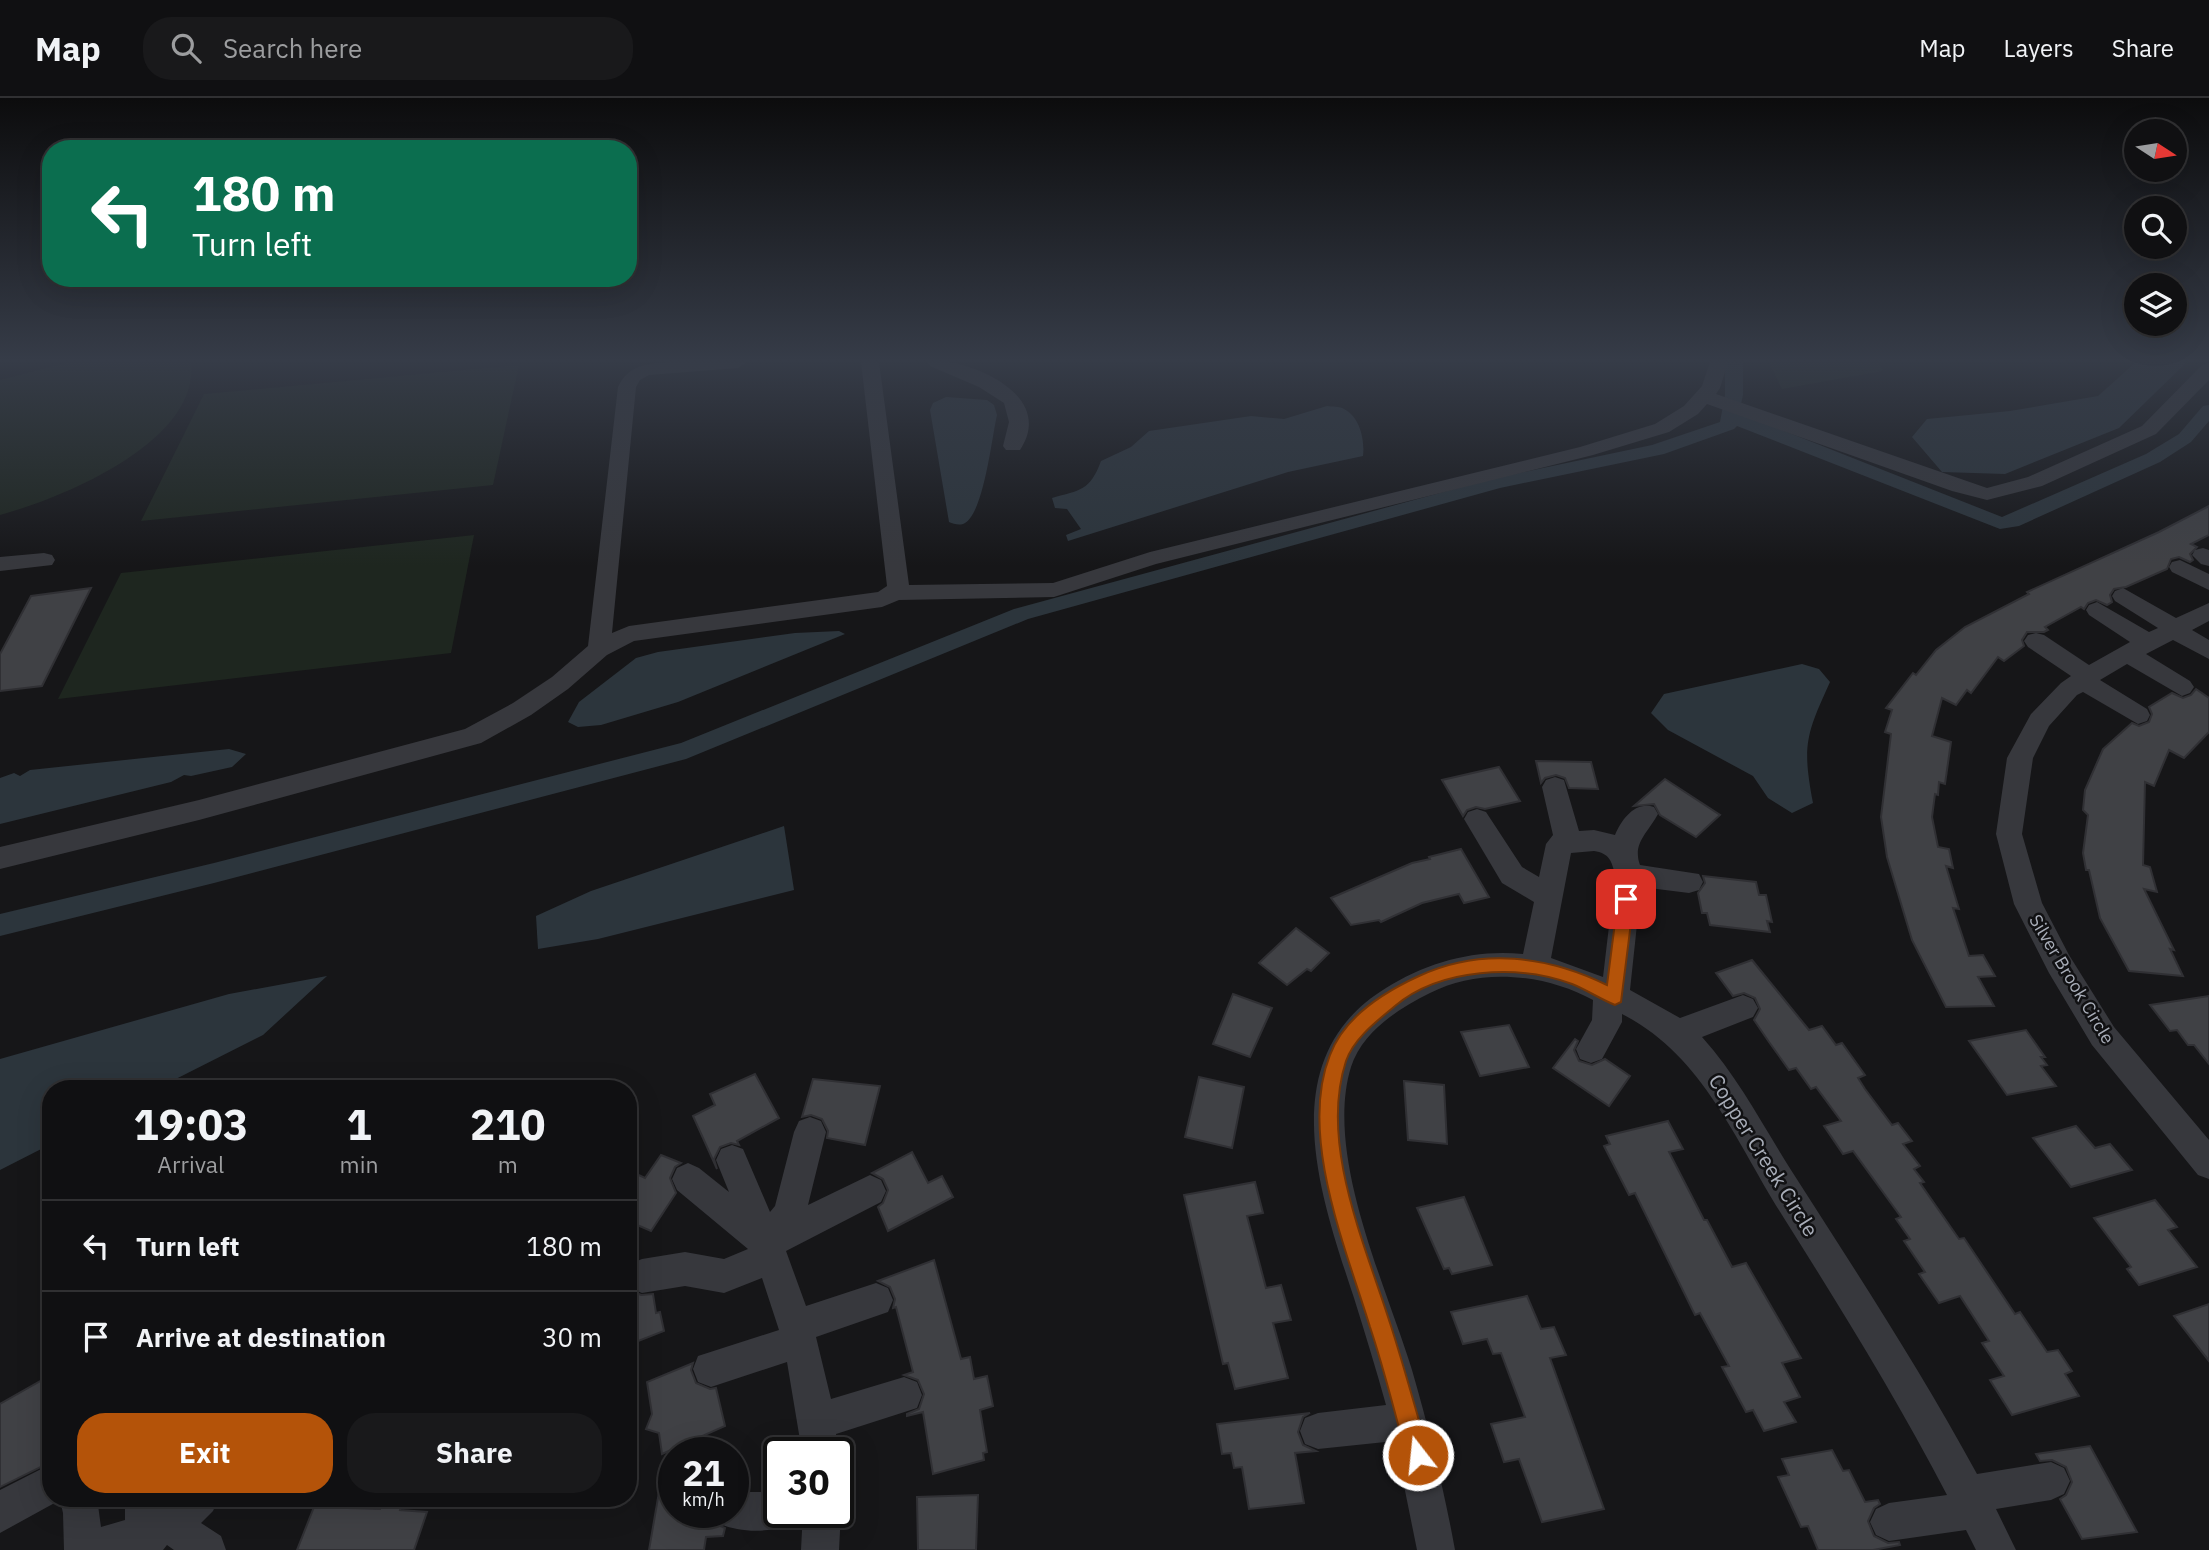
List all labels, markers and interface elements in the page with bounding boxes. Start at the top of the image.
search box [143,17,633,80]
text: Map [35,27,101,70]
icon: search [167,29,205,67]
text: Search here [223,31,362,65]
text: Map [1919,32,1966,64]
text: Layers [2004,32,2074,64]
text: Share [2112,32,2174,64]
north arrow [2124,119,2188,182]
map controls [2124,119,2187,336]
text: 180 m [192,161,336,224]
icon: left [77,168,168,259]
button: search [2124,196,2187,259]
text: Turn left [192,223,312,265]
button: layers [2124,273,2187,336]
pin [1596,869,1656,929]
icon: arrive [1607,880,1645,918]
street label: Silver Brook Circle [2024,910,2120,1048]
street label: Copper Creek Circle [1703,1068,1825,1242]
text: 19:03 [133,1097,248,1152]
text: 1 [346,1097,372,1152]
text: 210 [470,1097,546,1152]
text: Arrival [157,1149,224,1179]
text: min [340,1149,378,1179]
text: m [498,1149,518,1179]
icon: left [77,1227,115,1265]
text: Turn left [136,1229,239,1263]
text: 180 m [526,1229,602,1263]
icon: arrive [77,1318,115,1356]
text: Arrive at destination [136,1320,386,1354]
text: 30 m [542,1320,602,1354]
button: Exit [77,1413,333,1493]
button: Share [347,1413,602,1493]
position arrow [1381,1418,1455,1492]
speed limit sign: 30 [763,1437,854,1528]
text: 21 [682,1450,725,1496]
text: km/h [682,1488,725,1511]

